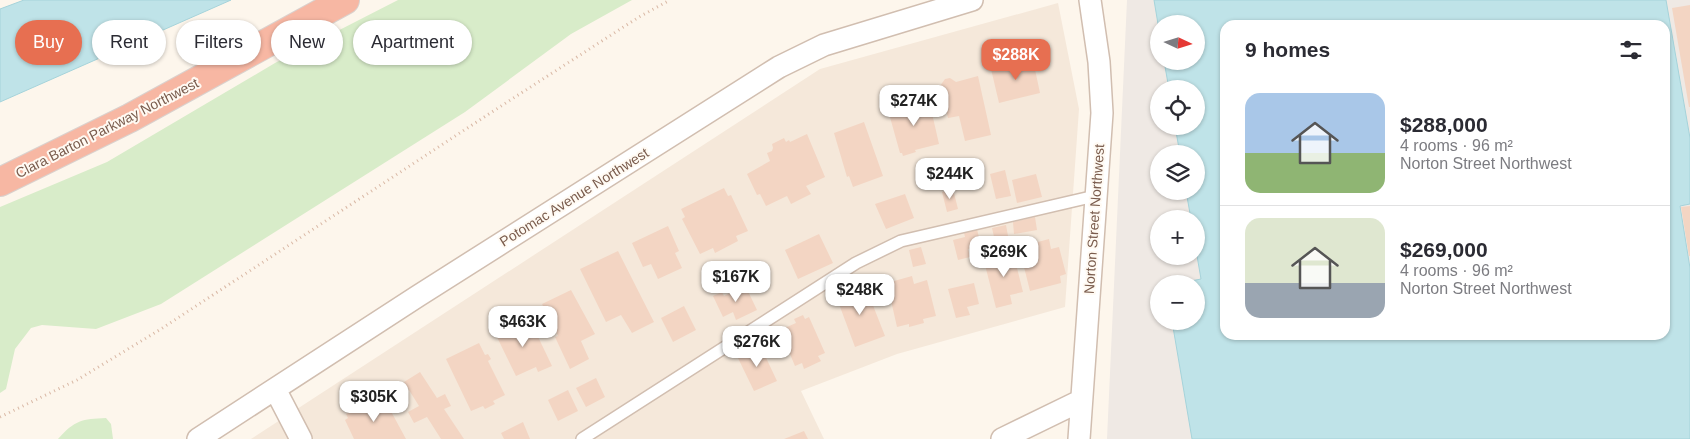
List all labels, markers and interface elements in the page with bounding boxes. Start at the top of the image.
north arrow [1150,15,1205,70]
map controls [1150,15,1205,330]
chip: Buy [15,20,82,65]
chip: Rent [92,20,166,65]
chip: Filters [176,20,261,65]
chip: New [271,20,343,65]
chip: Apartment [353,20,472,65]
icon: filters [1617,36,1645,64]
pin: $288K [981,38,1051,81]
text: 9 homes [1245,38,1330,61]
text: $288K [992,46,1040,63]
street label: Clara Barton Parkway Northwest [13,75,201,181]
button: locate [1150,80,1205,135]
pin: $274K [879,84,949,127]
text: $274K [890,92,938,109]
icon: home [1285,113,1345,173]
text: $288,000 [1400,113,1488,136]
text: 4 rooms · 96 m² [1400,137,1513,154]
street label: Norton Street Northwest [1081,143,1107,294]
street label: Potomac Avenue Northwest [497,144,651,249]
button: layers [1150,145,1205,200]
text: Norton Street Northwest [1400,155,1572,172]
pin: $244K [915,158,985,200]
text: $244K [926,165,974,182]
button: + [1150,210,1205,265]
pin: $269K [969,236,1039,278]
icon: home [1285,238,1345,298]
text: $269,000 [1400,238,1488,261]
text: $269K [980,243,1028,260]
pin: $167K [701,260,771,303]
text: 4 rooms · 96 m² [1400,262,1513,279]
text: $167K [712,268,760,285]
pin: $248K [825,274,895,316]
button: − [1150,275,1205,330]
text: Norton Street Northwest [1400,280,1572,297]
text: $248K [836,281,884,298]
pin: $463K [488,306,558,348]
text: $463K [499,313,547,330]
pin: $276K [722,326,792,368]
text: $276K [733,333,781,350]
pin: $305K [339,380,409,423]
text: $305K [350,388,398,405]

